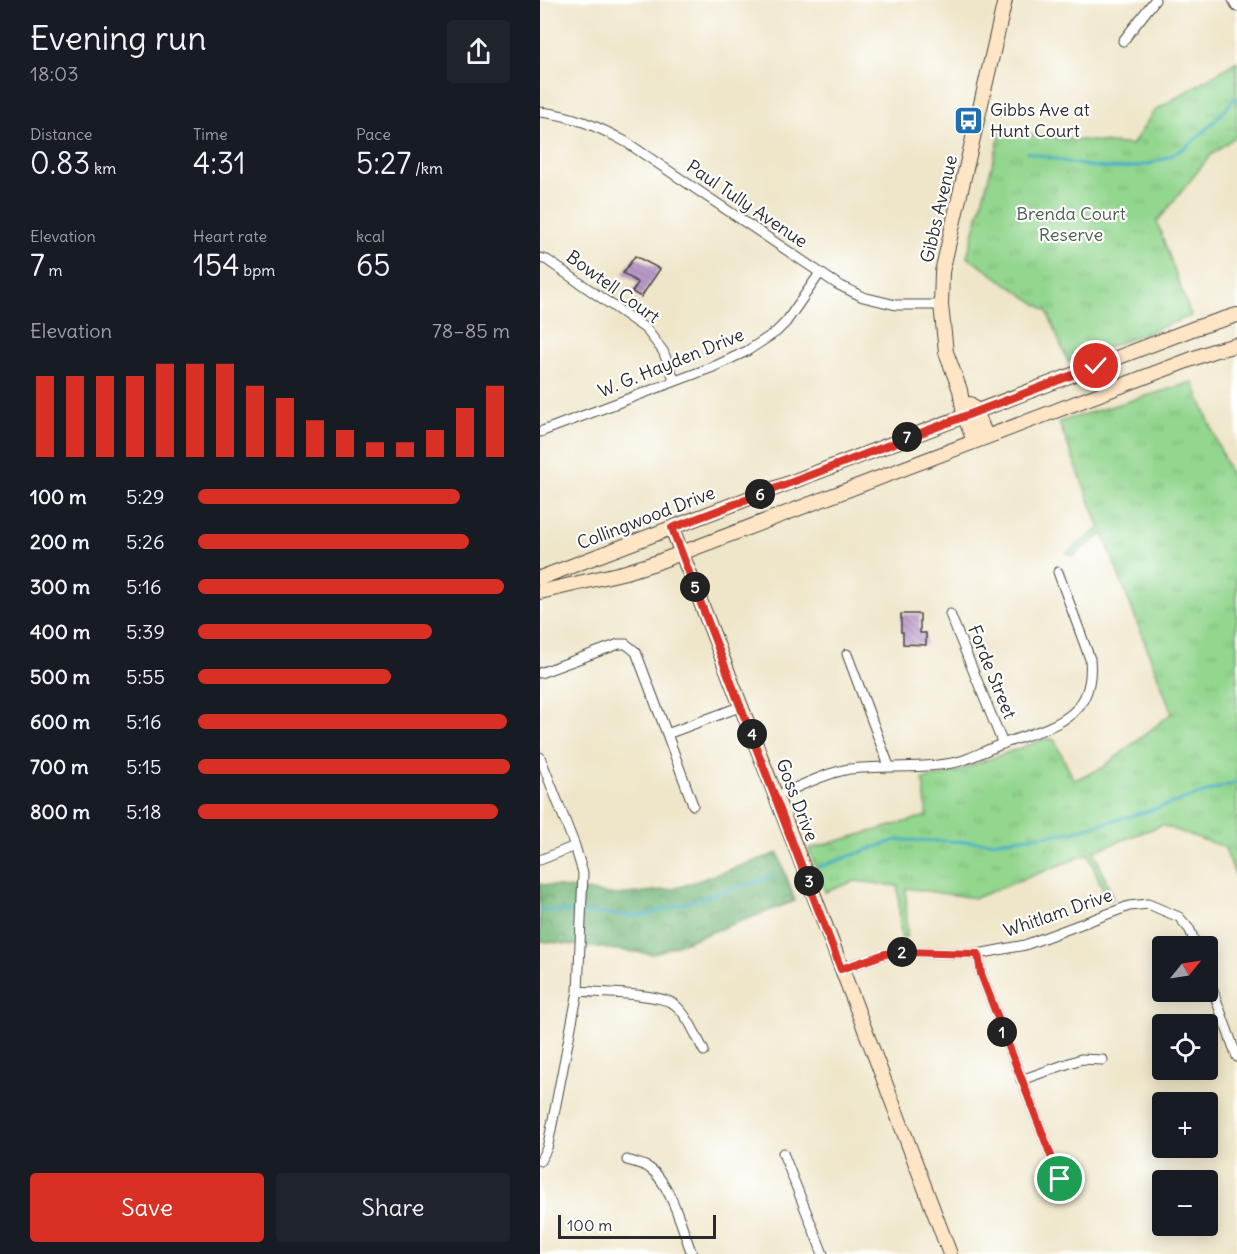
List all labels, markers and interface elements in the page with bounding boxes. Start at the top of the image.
text: Evening run [30,17,206,59]
button: share [447,20,510,83]
text: 18:03 [30,61,79,86]
place label: Gibbs Ave at Hunt Court [990,98,1090,142]
bus stop icon: Gibbs Ave at Hunt Court [953,104,985,136]
text: Distance [30,124,92,144]
text: Time [193,124,228,144]
text: Pace [356,124,391,144]
text: 0.83 [30,144,90,182]
text: 4:31 [193,144,246,182]
text: 5:27 [356,144,411,182]
street label: Gibbs Avenue [915,153,962,265]
street label: Paul Tully Avenue [682,155,812,253]
text: km [90,158,116,178]
text: /km [411,158,443,178]
park label: Brenda Court Reserve [1016,202,1126,246]
text: Elevation [30,226,96,246]
text: Heart rate [193,226,267,246]
text: kcal [356,226,385,246]
street label: Bowtell Court [562,245,664,328]
text: 7 [30,246,45,284]
text: 154 [193,246,240,284]
text: 65 [356,246,391,284]
text: m [45,260,63,280]
text: bpm [240,260,275,280]
text: Elevation [30,318,112,343]
text: 78–85 m [432,318,510,343]
street label: W. G. Hayden Drive [594,323,747,402]
pin [1070,340,1121,391]
icon: check [1079,349,1112,382]
pin: 7 [892,422,922,452]
text: 7 [903,427,911,447]
pin: 6 [745,479,775,509]
street label: Collingwood Drive [573,481,718,554]
text: 100 m [30,484,87,509]
text: 5:29 [126,484,164,509]
text: 6 [755,484,765,504]
text: 200 m [30,529,90,554]
text: 5:26 [126,529,165,554]
pin: 5 [680,572,710,602]
text: 300 m [30,574,90,599]
text: 5:16 [126,574,162,599]
text: 5 [690,577,700,597]
text: 400 m [30,619,90,644]
text: 5:39 [126,619,165,644]
street label: Forde Street [963,622,1022,722]
text: 500 m [30,664,90,689]
text: 5:55 [126,664,165,689]
text: 600 m [30,709,90,734]
text: 5:16 [126,709,162,734]
pin: 4 [737,719,767,749]
text: 4 [747,724,757,744]
text: 700 m [30,754,88,779]
text: 5:15 [126,754,161,779]
street label: Goss Drive [771,755,824,844]
text: 800 m [30,799,90,824]
text: 5:18 [126,799,161,824]
pin: 3 [794,866,824,896]
text: 3 [804,871,814,891]
street label: Whitlam Drive [1000,883,1115,942]
north arrow [1152,936,1218,1002]
map controls [1152,936,1218,1236]
pin: 2 [887,937,917,967]
text: 2 [898,942,906,962]
button: locate [1152,1014,1218,1080]
pin: 1 [987,1017,1017,1047]
text: 1 [999,1022,1005,1042]
button: + [1152,1092,1218,1158]
pin [1034,1153,1085,1204]
icon: arrive [1043,1162,1076,1195]
button: − [1152,1170,1218,1236]
button: Save [30,1173,264,1242]
button: Share [276,1173,510,1242]
scale bar [558,1212,716,1240]
text: 100 m [567,1215,612,1235]

